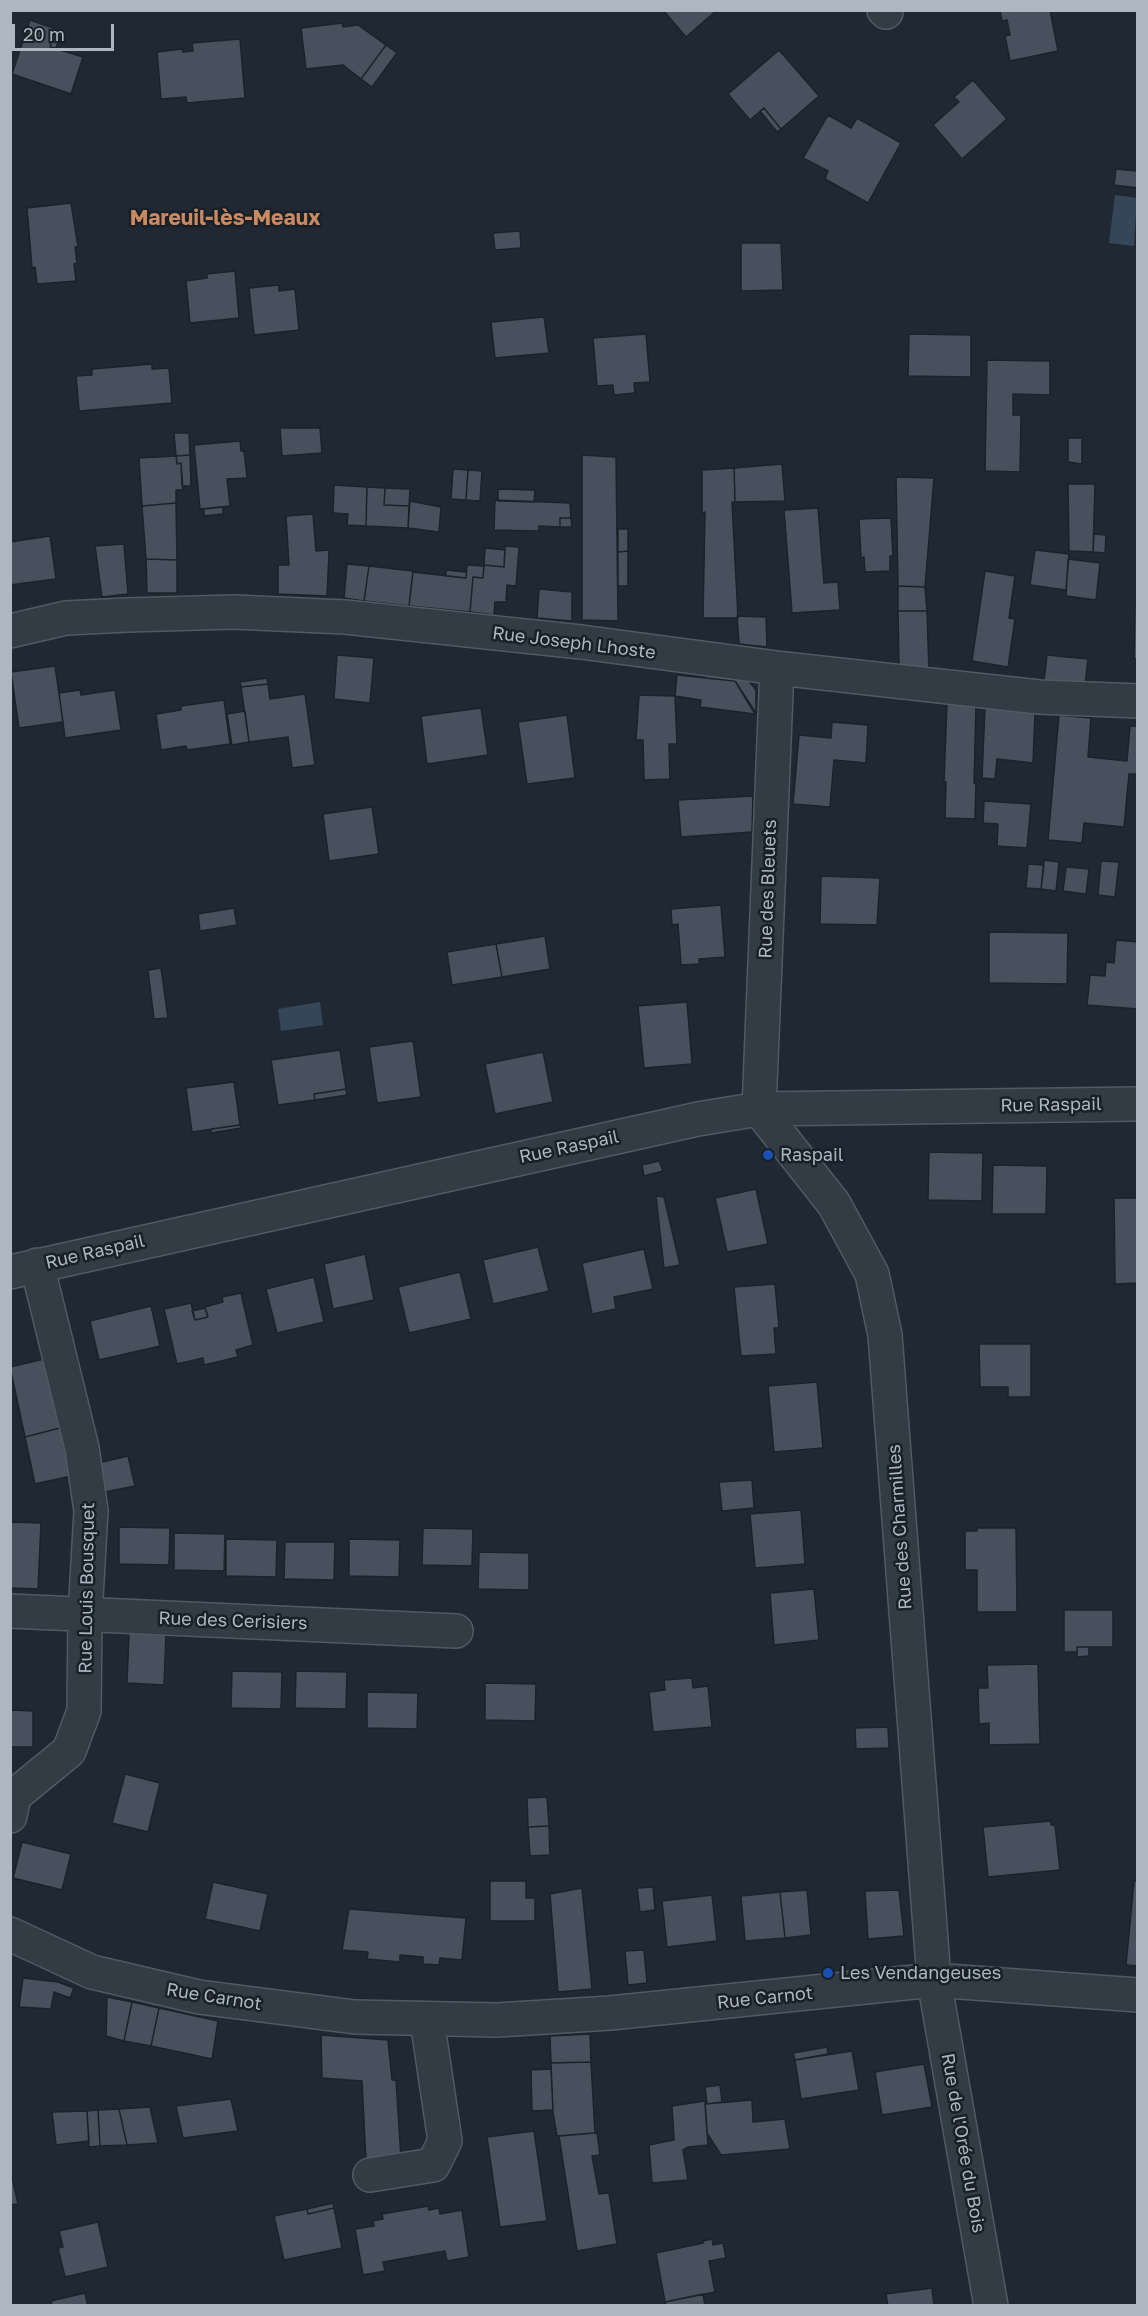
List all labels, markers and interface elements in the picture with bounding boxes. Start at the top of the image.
scale bar [15,12,117,50]
text: 20 m [23,23,65,45]
district label: Mareuil-lès-Meaux [130,205,320,231]
street label: Rue Joseph Lhoste [491,622,657,664]
street label: Rue des Bleuets [755,819,781,959]
street label: Rue Raspail [1000,1093,1102,1117]
street label: Rue Raspail [517,1126,621,1168]
place label: Raspail [780,1144,844,1166]
marker: Raspail [761,1148,775,1162]
street label: Rue Raspail [43,1230,147,1274]
street label: Rue des Charmilles [883,1444,917,1610]
street label: Rue Louis Bousquet [75,1502,99,1674]
street label: Rue des Cerisiers [158,1608,308,1634]
place label: Les Vendangeuses [840,1962,1001,1984]
marker: Les Vendangeuses [821,1966,835,1980]
street label: Rue Carnot [165,1979,263,2015]
street label: Rue Carnot [716,1982,814,2014]
street label: Rue de l'Orée du Bois [937,2052,989,2234]

